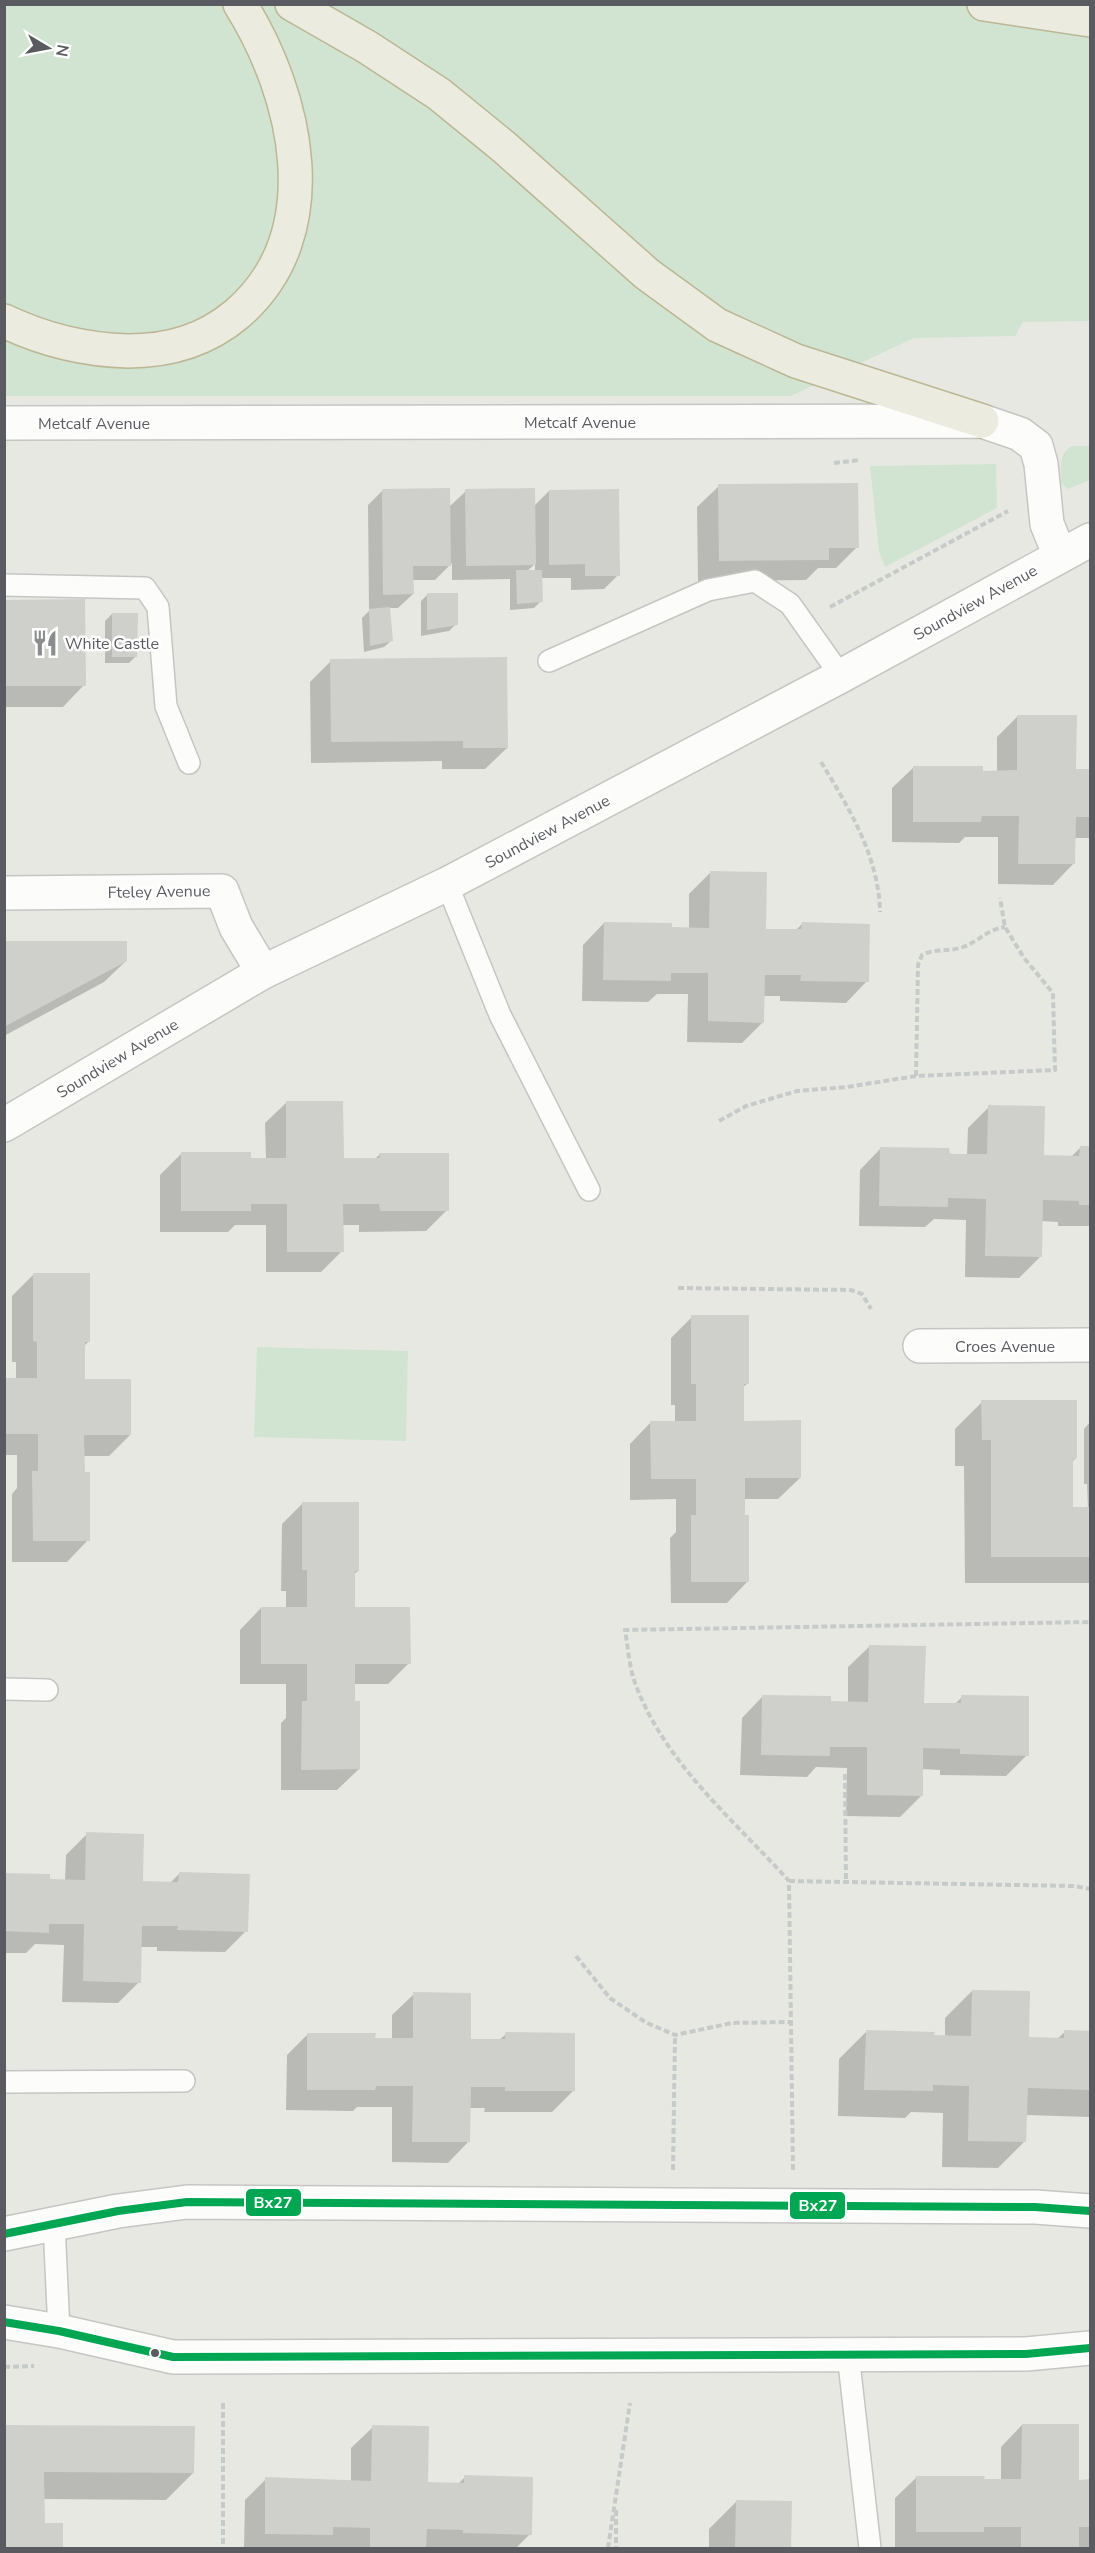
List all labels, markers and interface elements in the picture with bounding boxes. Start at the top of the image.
north arrow [18,18,78,78]
text: N [50,43,74,58]
street label: Metcalf Avenue [524,412,636,434]
street label: Metcalf Avenue [38,413,150,435]
street label: Soundview Avenue [910,560,1041,646]
restaurant icon: White Castle [30,628,60,658]
place label: White Castle [65,633,159,655]
street label: Soundview Avenue [481,790,614,874]
street label: Fteley Avenue [108,880,211,904]
street label: Soundview Avenue [52,1014,183,1104]
street label: Croes Avenue [955,1336,1055,1358]
line badge: Bx27 [245,2188,302,2217]
line badge: Bx27 [789,2191,846,2220]
text: Bx27 [254,2192,292,2214]
text: Bx27 [799,2195,837,2217]
unlabelled marker [149,2347,161,2359]

